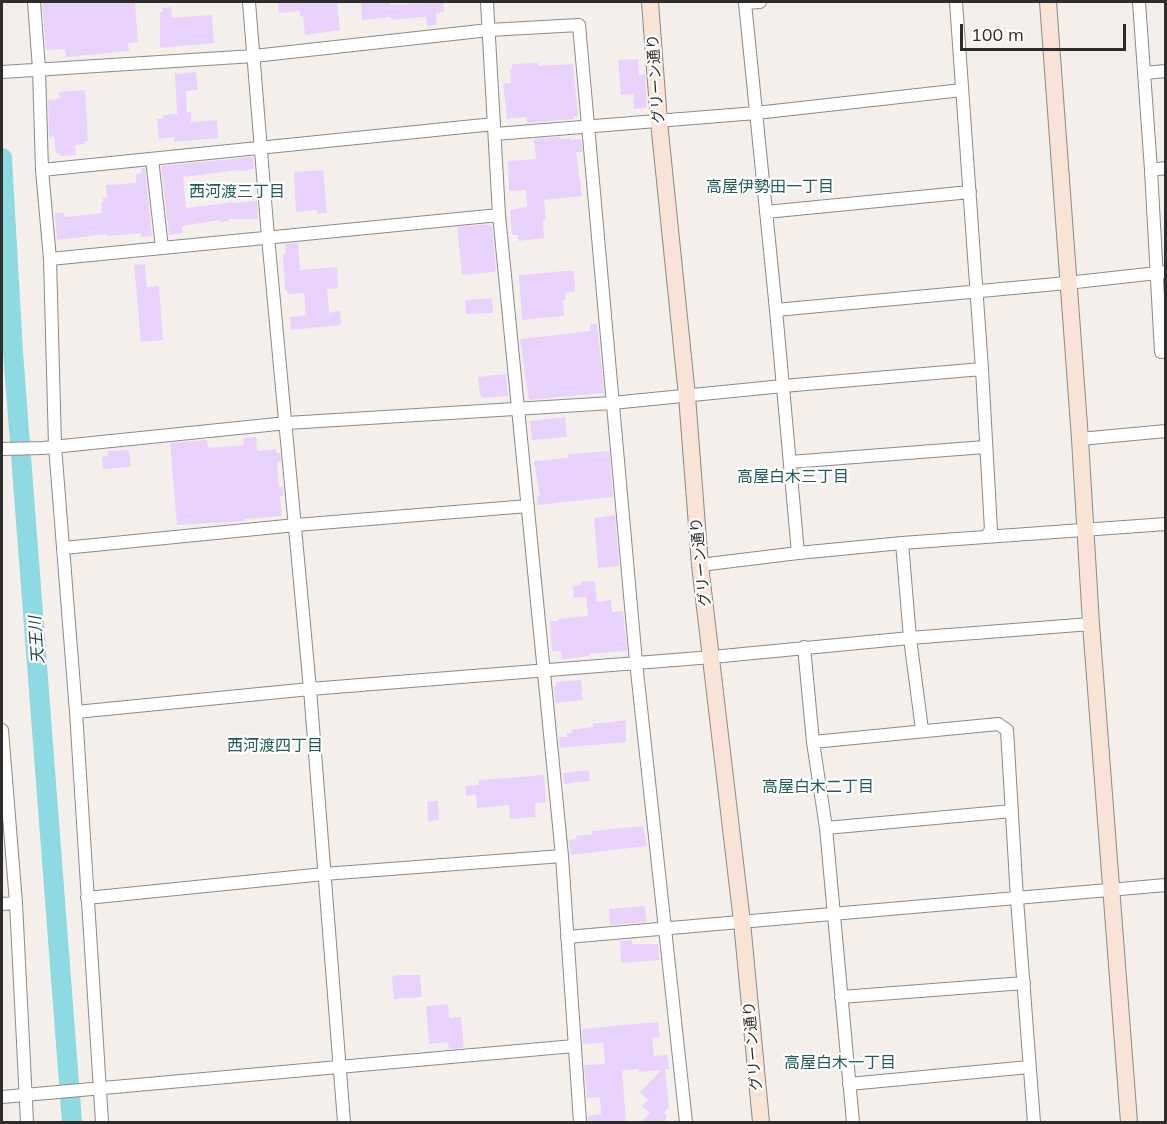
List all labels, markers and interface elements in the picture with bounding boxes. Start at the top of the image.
scale bar [963,12,1130,50]
text: 100 m [971,23,1024,46]
street label: グリーン通り [644,33,668,125]
district label: 高屋伊勢田一丁目 [706,177,834,197]
district label: 西河渡三丁目 [189,182,285,202]
district label: 高屋白木三丁目 [737,467,849,487]
street label: グリーン通り [687,516,715,608]
water label: 天王川 [26,615,48,665]
district label: 西河渡四丁目 [227,736,323,756]
district label: 高屋白木二丁目 [762,777,874,797]
street label: グリーン通り [740,1000,766,1092]
district label: 高屋白木一丁目 [784,1053,896,1073]

